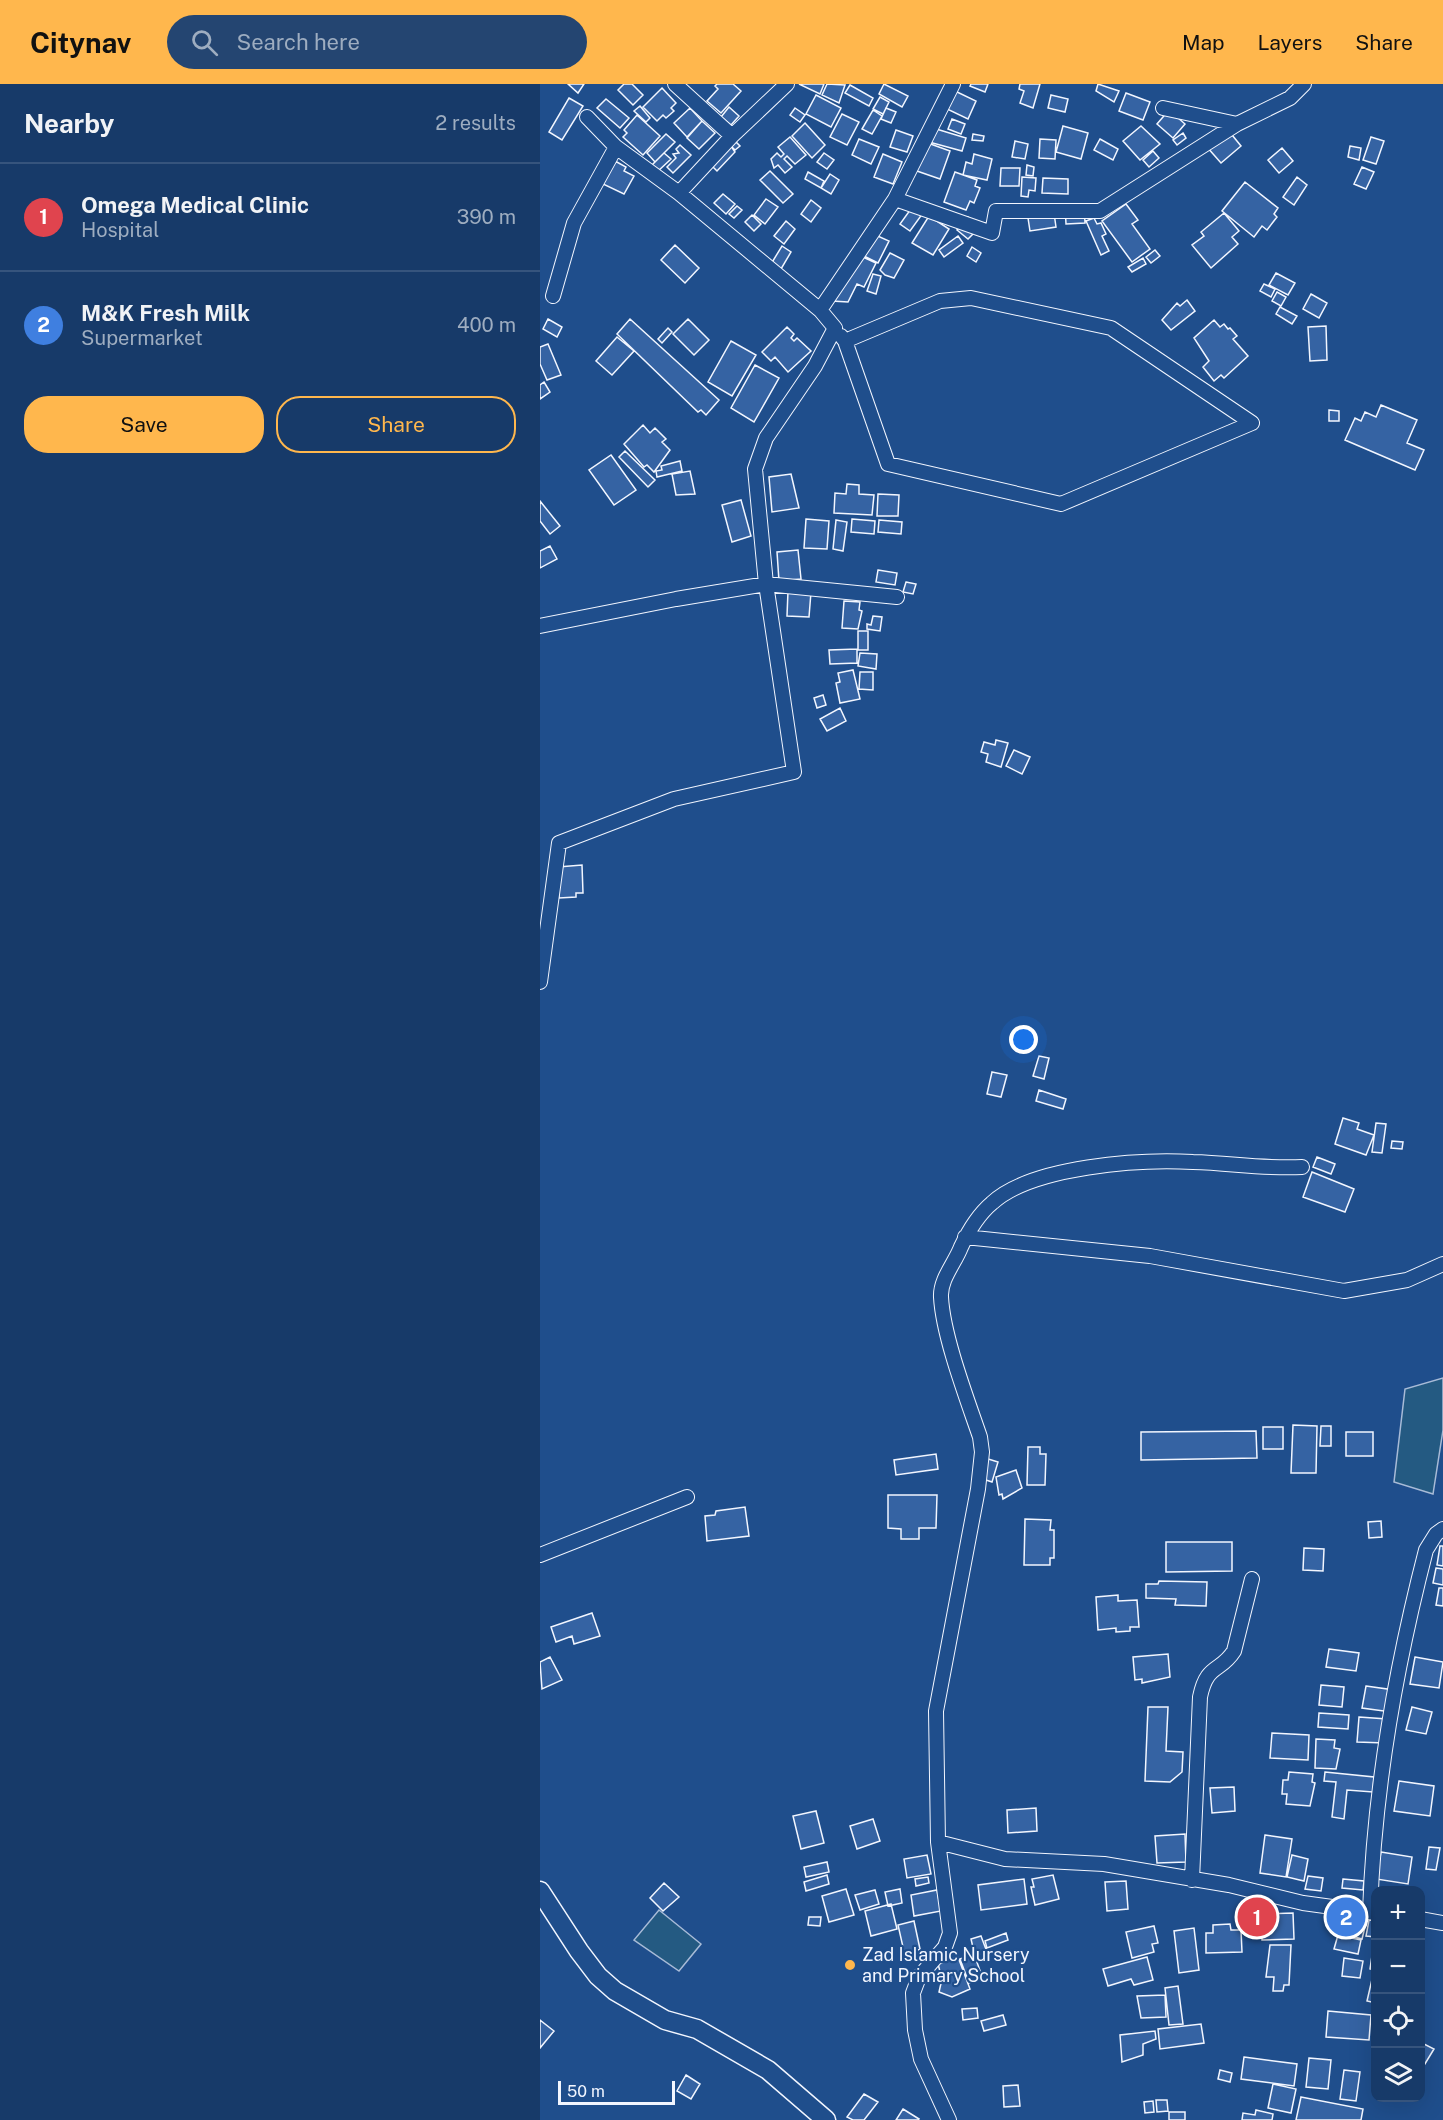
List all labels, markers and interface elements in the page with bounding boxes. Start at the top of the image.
search box [167,15,587,69]
text: Citynav [30,26,131,59]
icon: search [188,26,221,59]
text: Search here [236,29,360,55]
text: Map [1182,30,1225,55]
text: Layers [1258,30,1322,55]
text: Share [1355,30,1413,55]
text: Nearby [24,108,114,139]
text: 2 results [435,111,516,135]
text: Omega Medical Clinic [81,192,309,218]
text: 1 [39,205,48,229]
text: 390 m [457,205,516,229]
text: Hospital [81,218,159,242]
text: M&K Fresh Milk [81,300,250,326]
text: 2 [37,313,50,337]
text: 400 m [457,313,516,337]
text: Supermarket [81,326,203,350]
button: Save [24,396,264,453]
button: Share [276,396,516,453]
your location [1009,1025,1038,1054]
map controls [1371,1886,1425,2102]
button: + [1371,1886,1425,1940]
pin: 1 [1238,1894,1276,1940]
pin: 2 [1326,1894,1366,1940]
button: − [1371,1940,1425,1994]
place label: Zad Islamic Nursery and Primary School [862,1944,1030,1986]
marker: Zad Islamic Nursery and Primary School [843,1958,857,1972]
button: locate [1371,1994,1425,2048]
button: layers [1371,2048,1425,2102]
scale bar [558,2078,675,2106]
text: 50 m [567,2082,605,2101]

